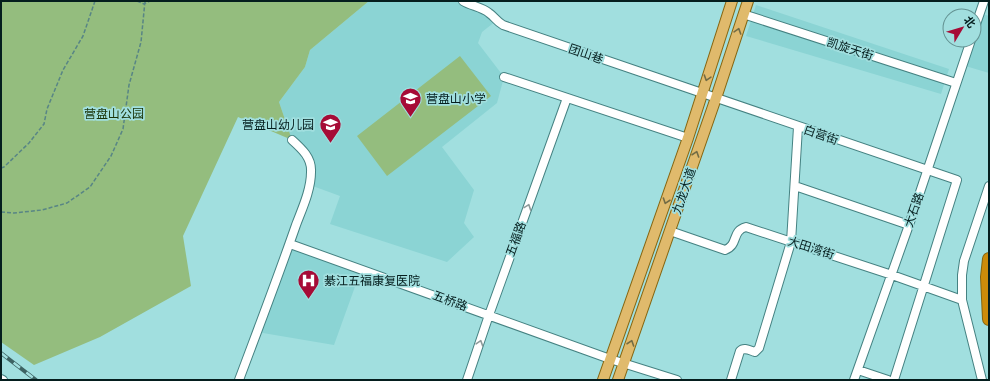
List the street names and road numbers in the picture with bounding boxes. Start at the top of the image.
street label: 凯旋天街 [825,34,875,63]
street label: 团山巷 [567,41,606,66]
street label: 白营街 [802,122,841,147]
street label: 九龙大道 [669,166,698,216]
street label: 大石路 [901,190,926,229]
street label: 五福路 [502,219,529,258]
street label: 大田湾街 [786,233,836,262]
street label: 五桥路 [431,287,470,314]

